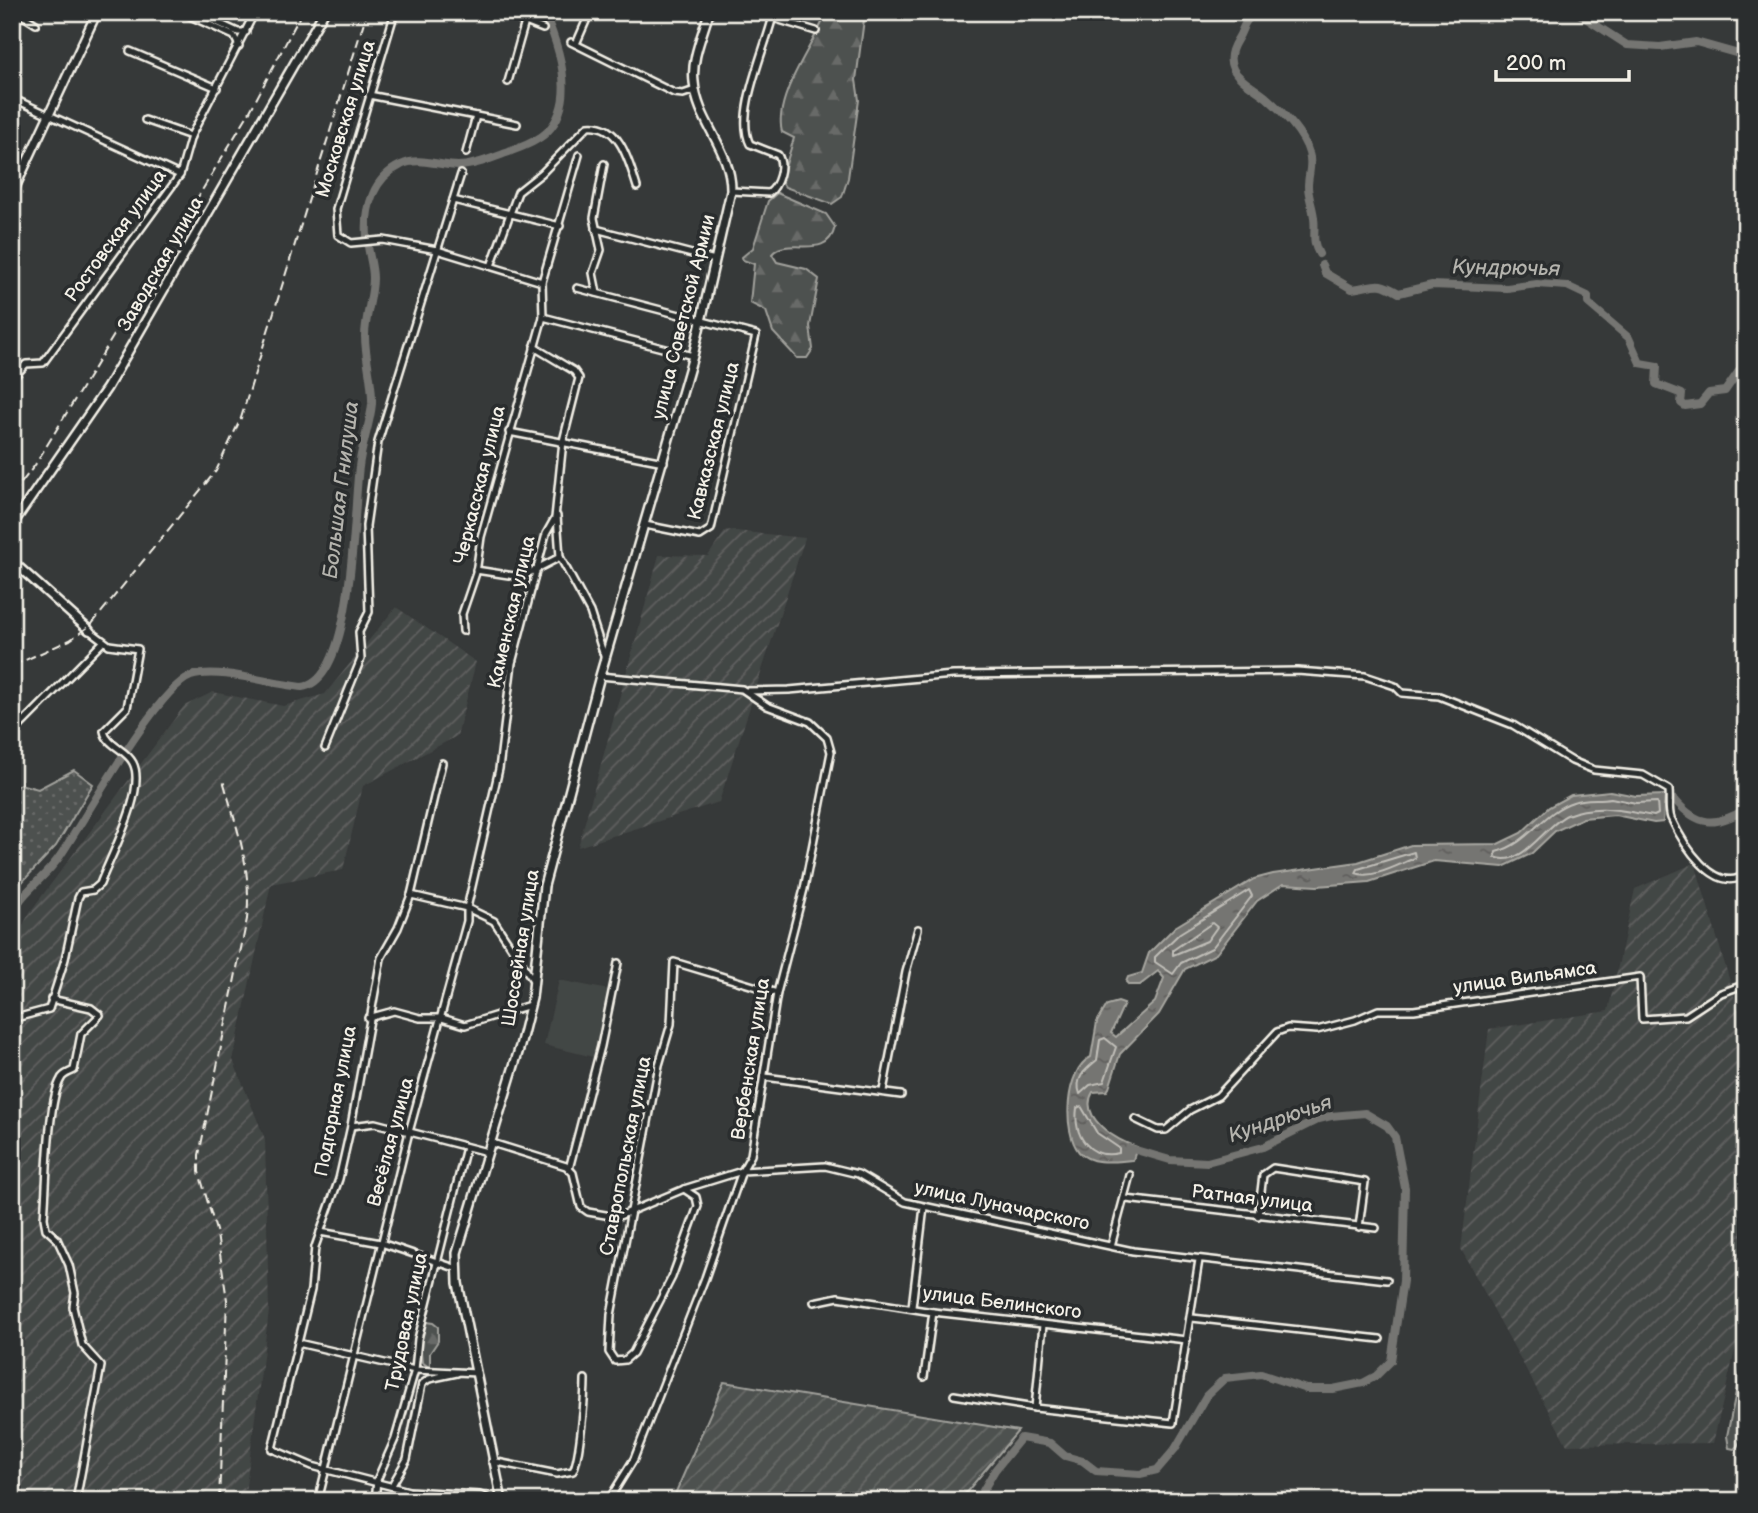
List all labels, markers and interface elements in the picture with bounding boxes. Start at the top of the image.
street label: Московская улица [311,38,381,200]
scale bar [1496,38,1628,82]
text: 200 m [1506,51,1566,76]
street label: Ростовская улица [60,165,172,307]
street label: Заводская улица [113,192,209,336]
street label: улица Советской Армии [647,212,721,422]
water label: Кундрючья [1452,255,1561,281]
street label: Кавказская улица [683,360,745,522]
water label: Большая Гнилуша [318,400,364,580]
street label: Черкасская улица [449,403,511,567]
street label: Каменская улица [483,533,541,691]
street label: Шоссейная улица [497,868,545,1028]
street label: улица Вильямса [1452,957,1598,999]
street label: Вербенская улица [727,976,775,1142]
street label: Подгорная улица [310,1024,362,1178]
street label: Ставропольская улица [595,1054,657,1258]
street label: Весёлая улица [363,1075,419,1209]
water label: Кундрючья [1225,1089,1336,1148]
street label: улица Луначарского [912,1176,1092,1236]
street label: Ратная улица [1190,1180,1314,1218]
street label: Трудовая улица [381,1250,433,1394]
street label: улица Белинского [921,1282,1083,1324]

